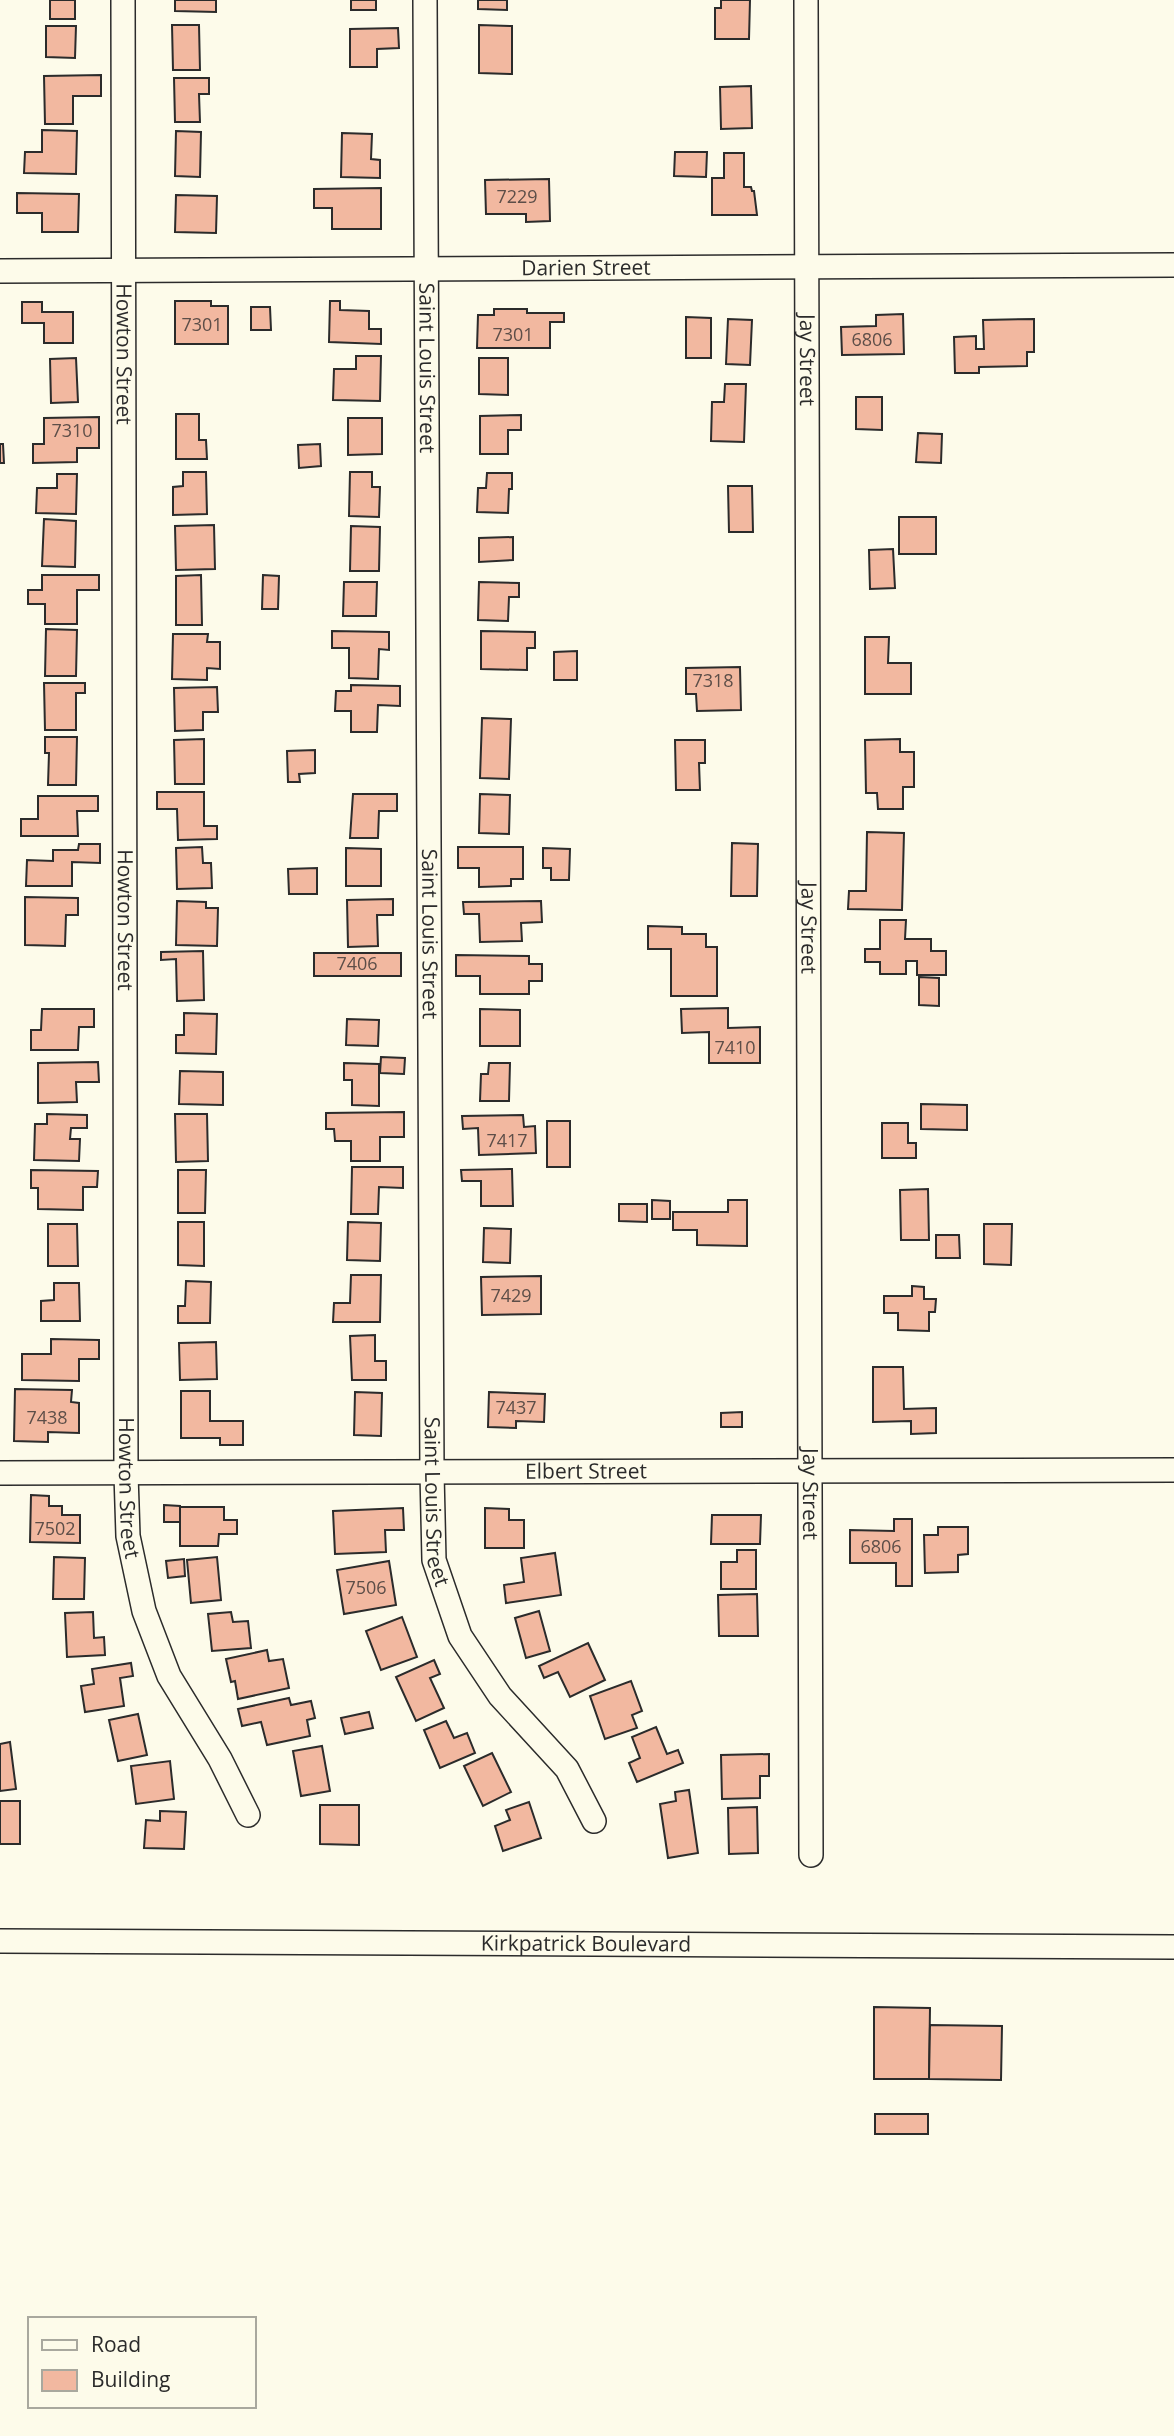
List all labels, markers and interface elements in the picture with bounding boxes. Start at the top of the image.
house number: 7229 [496,184,538,208]
street label: Darien Street [521,253,651,281]
street label: Howton Street [111,283,139,425]
street label: Saint Louis Street [413,283,442,453]
house number: 7301 [181,312,223,336]
street label: Jay Street [794,312,822,406]
house number: 7301 [492,322,534,346]
house number: 6806 [851,327,893,351]
house number: 7310 [51,418,93,442]
house number: 7318 [692,668,734,692]
street label: Howton Street [112,849,140,991]
street label: Saint Louis Street [416,849,445,1019]
street label: Jay Street [795,880,824,974]
house number: 7406 [336,951,378,975]
house number: 7410 [714,1035,756,1059]
house number: 7417 [486,1128,528,1152]
house number: 7429 [490,1283,532,1307]
house number: 7437 [495,1395,537,1419]
house number: 7438 [26,1405,68,1429]
street label: Howton Street [113,1417,147,1561]
street label: Saint Louis Street [419,1417,457,1590]
street label: Jay Street [797,1446,825,1540]
street label: Elbert Street [525,1456,647,1485]
house number: 7502 [34,1516,76,1540]
house number: 6806 [860,1534,902,1558]
house number: 7506 [345,1575,387,1599]
street label: Kirkpatrick Boulevard [481,1928,691,1958]
legend [28,2317,256,2408]
text: Road [91,2330,141,2358]
text: Building [91,2365,170,2393]

